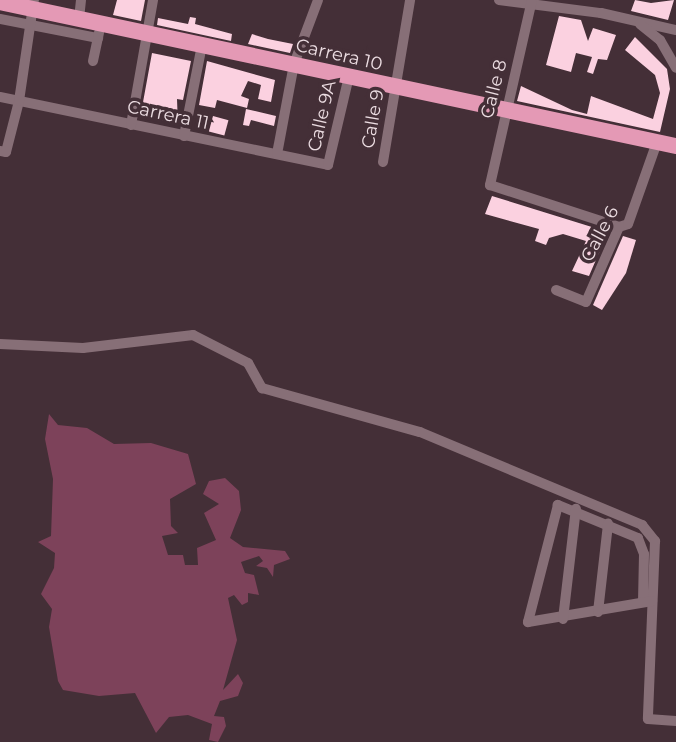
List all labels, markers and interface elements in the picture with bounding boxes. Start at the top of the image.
street label: Carrera 10 [293,35,385,75]
street label: Calle 8 [476,57,512,121]
street label: Calle 9A [303,78,341,154]
street label: Calle 9 [357,88,389,150]
street label: Carrera 11 [125,96,211,134]
street label: Calle 6 [577,203,623,265]

